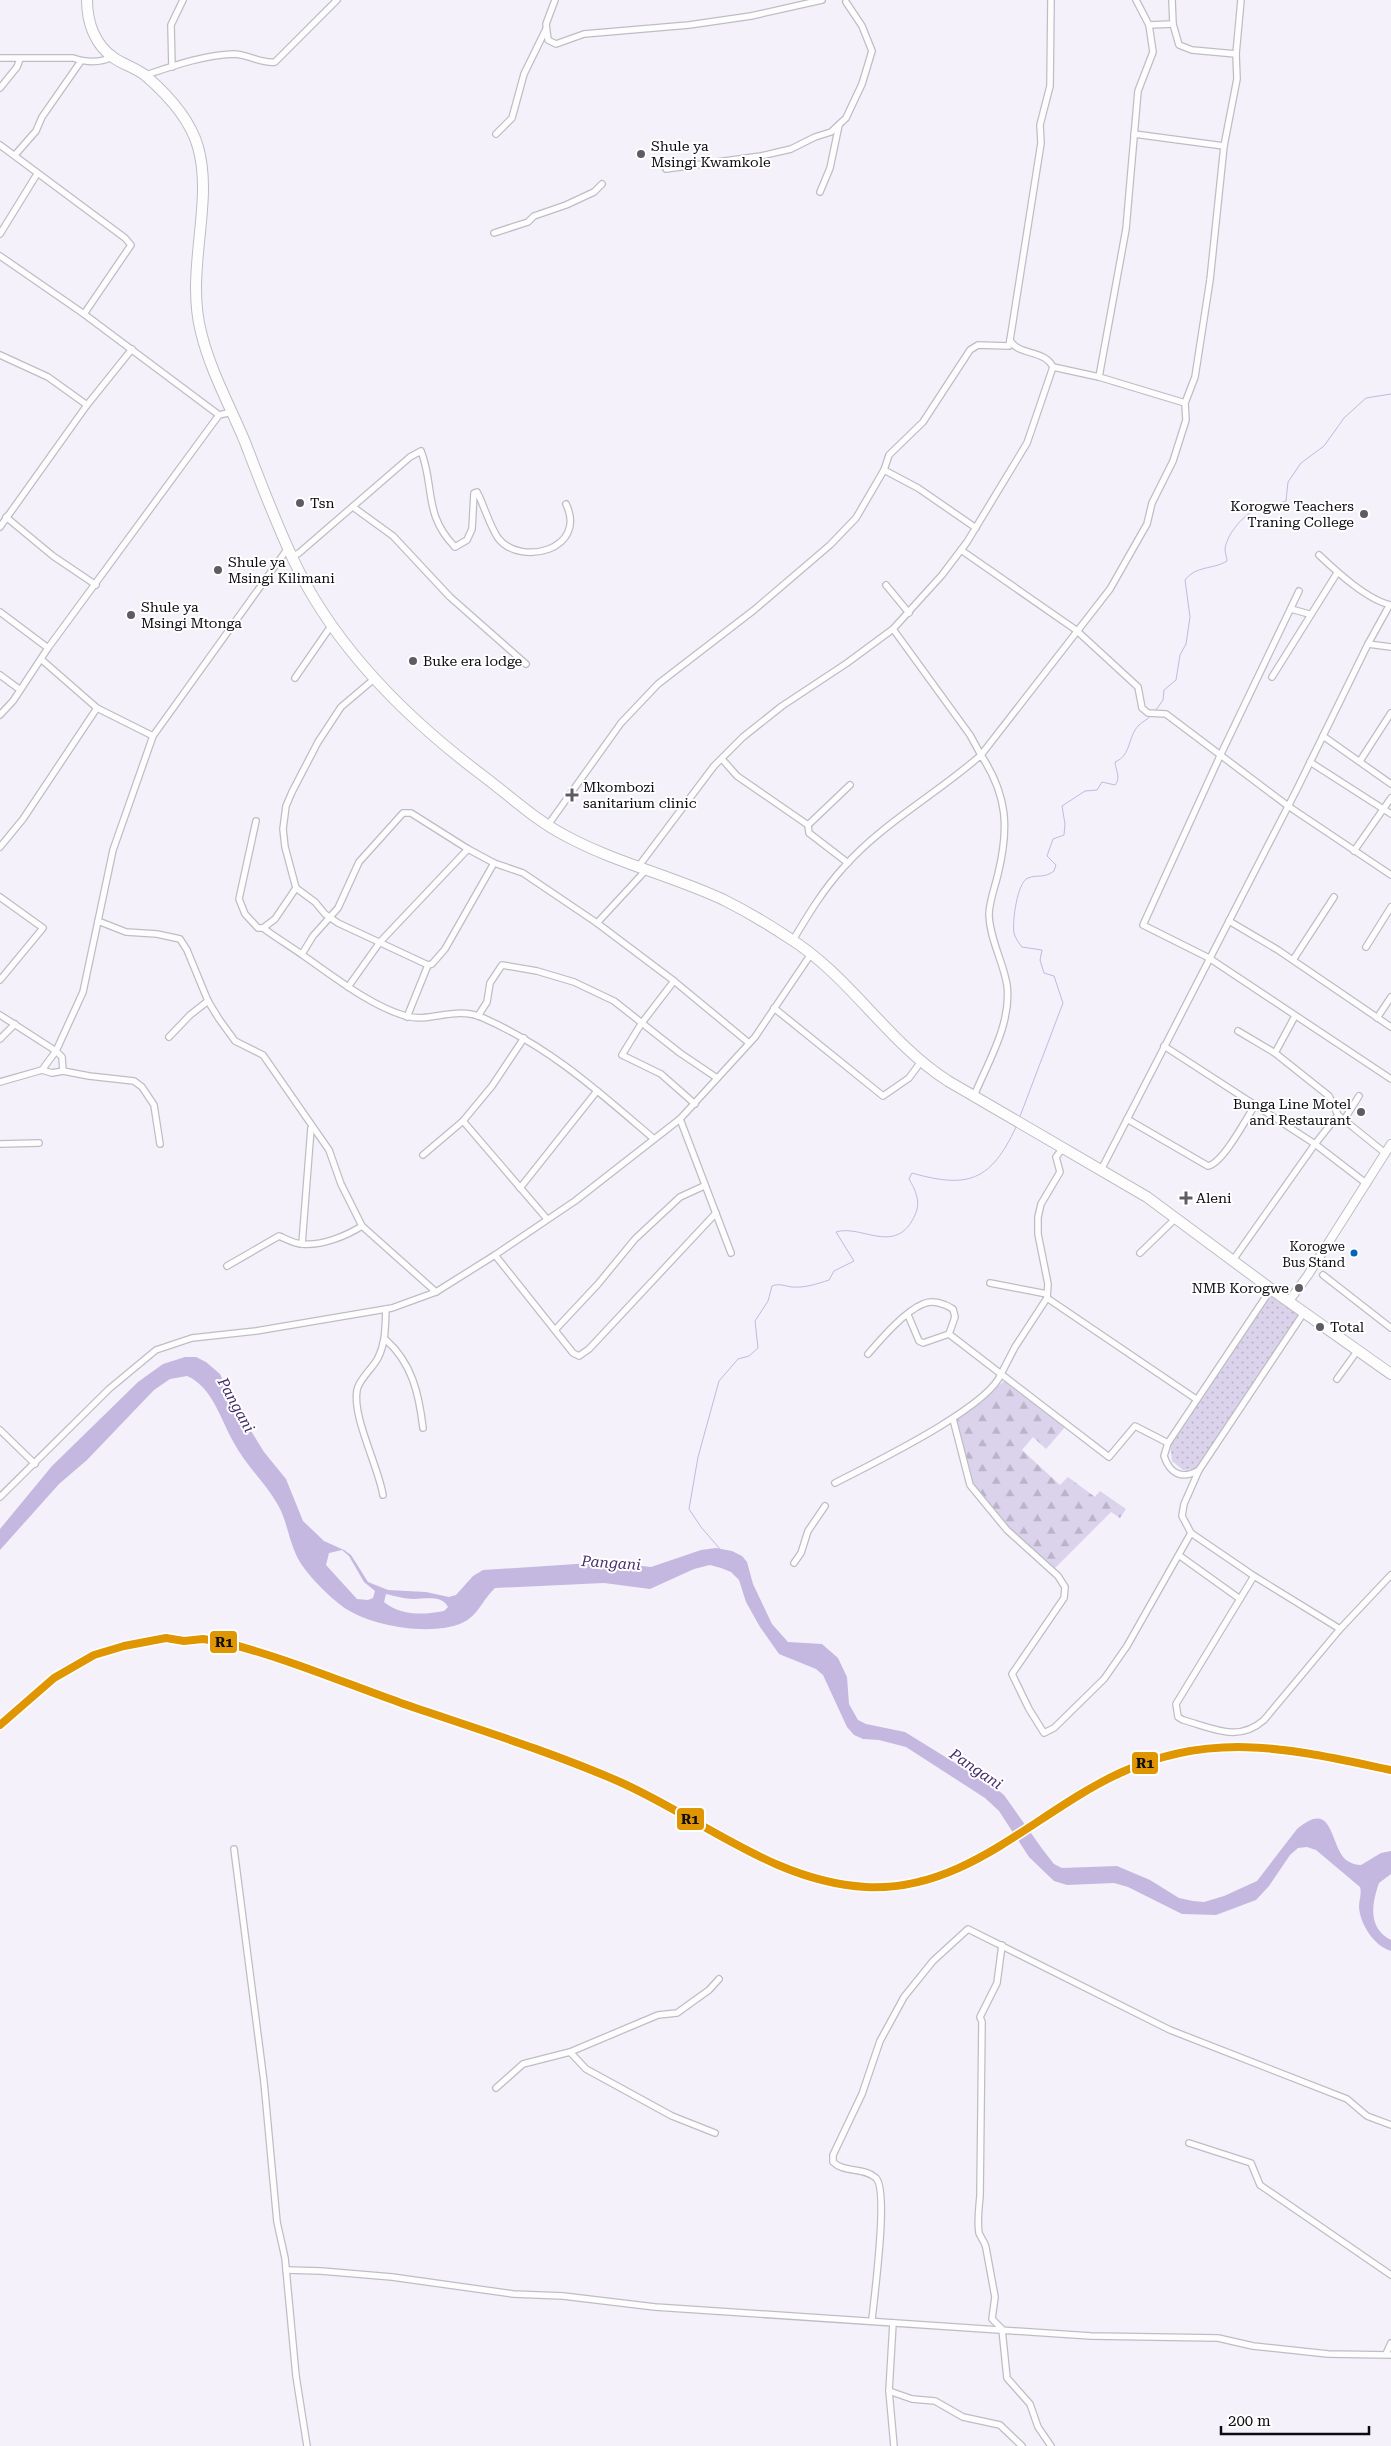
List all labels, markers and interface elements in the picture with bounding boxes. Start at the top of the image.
place label: Shule ya Msingi Kwamkole [651,138,771,170]
marker: Shule ya Msingi Kwamkole [635,148,647,160]
place label: Tsn [310,495,334,511]
marker: Tsn [294,497,306,509]
place label: Korogwe Teachers Traning College [1230,498,1354,530]
marker: Korogwe Teachers Traning College [1358,508,1370,520]
place label: Shule ya Msingi Kilimani [228,554,335,586]
marker: Shule ya Msingi Kilimani [212,564,224,576]
place label: Shule ya Msingi Mtonga [141,599,242,631]
marker: Shule ya Msingi Mtonga [125,609,137,621]
place label: Buke era lodge [423,653,523,669]
marker: Buke era lodge [407,655,419,667]
place label: Mkombozi sanitarium clinic [583,779,697,811]
marker: Mkombozi sanitarium clinic [565,788,579,802]
place label: Bunga Line Motel and Restaurant [1233,1096,1352,1128]
marker: Bunga Line Motel and Restaurant [1355,1106,1367,1118]
place label: Aleni [1196,1190,1232,1206]
marker: Aleni [1180,1192,1192,1204]
place label: Korogwe Bus Stand [1282,1239,1346,1270]
marker: Korogwe Bus Stand [1349,1248,1359,1258]
place label: NMB Korogwe [1192,1280,1289,1296]
marker: NMB Korogwe [1293,1282,1305,1294]
place label: Total [1330,1319,1365,1335]
marker: Total [1314,1321,1326,1333]
water label: Pangani [213,1374,258,1436]
water label: Pangani [580,1552,642,1574]
line badge: R1 [209,1630,238,1654]
text: R1 [215,1634,233,1650]
water label: Pangani [945,1744,1006,1793]
line badge: R1 [1131,1751,1159,1775]
text: R1 [1136,1755,1154,1771]
line badge: R1 [676,1807,705,1831]
text: R1 [681,1811,699,1827]
scale bar [1221,2404,1368,2436]
text: 200 m [1228,2412,1271,2430]

